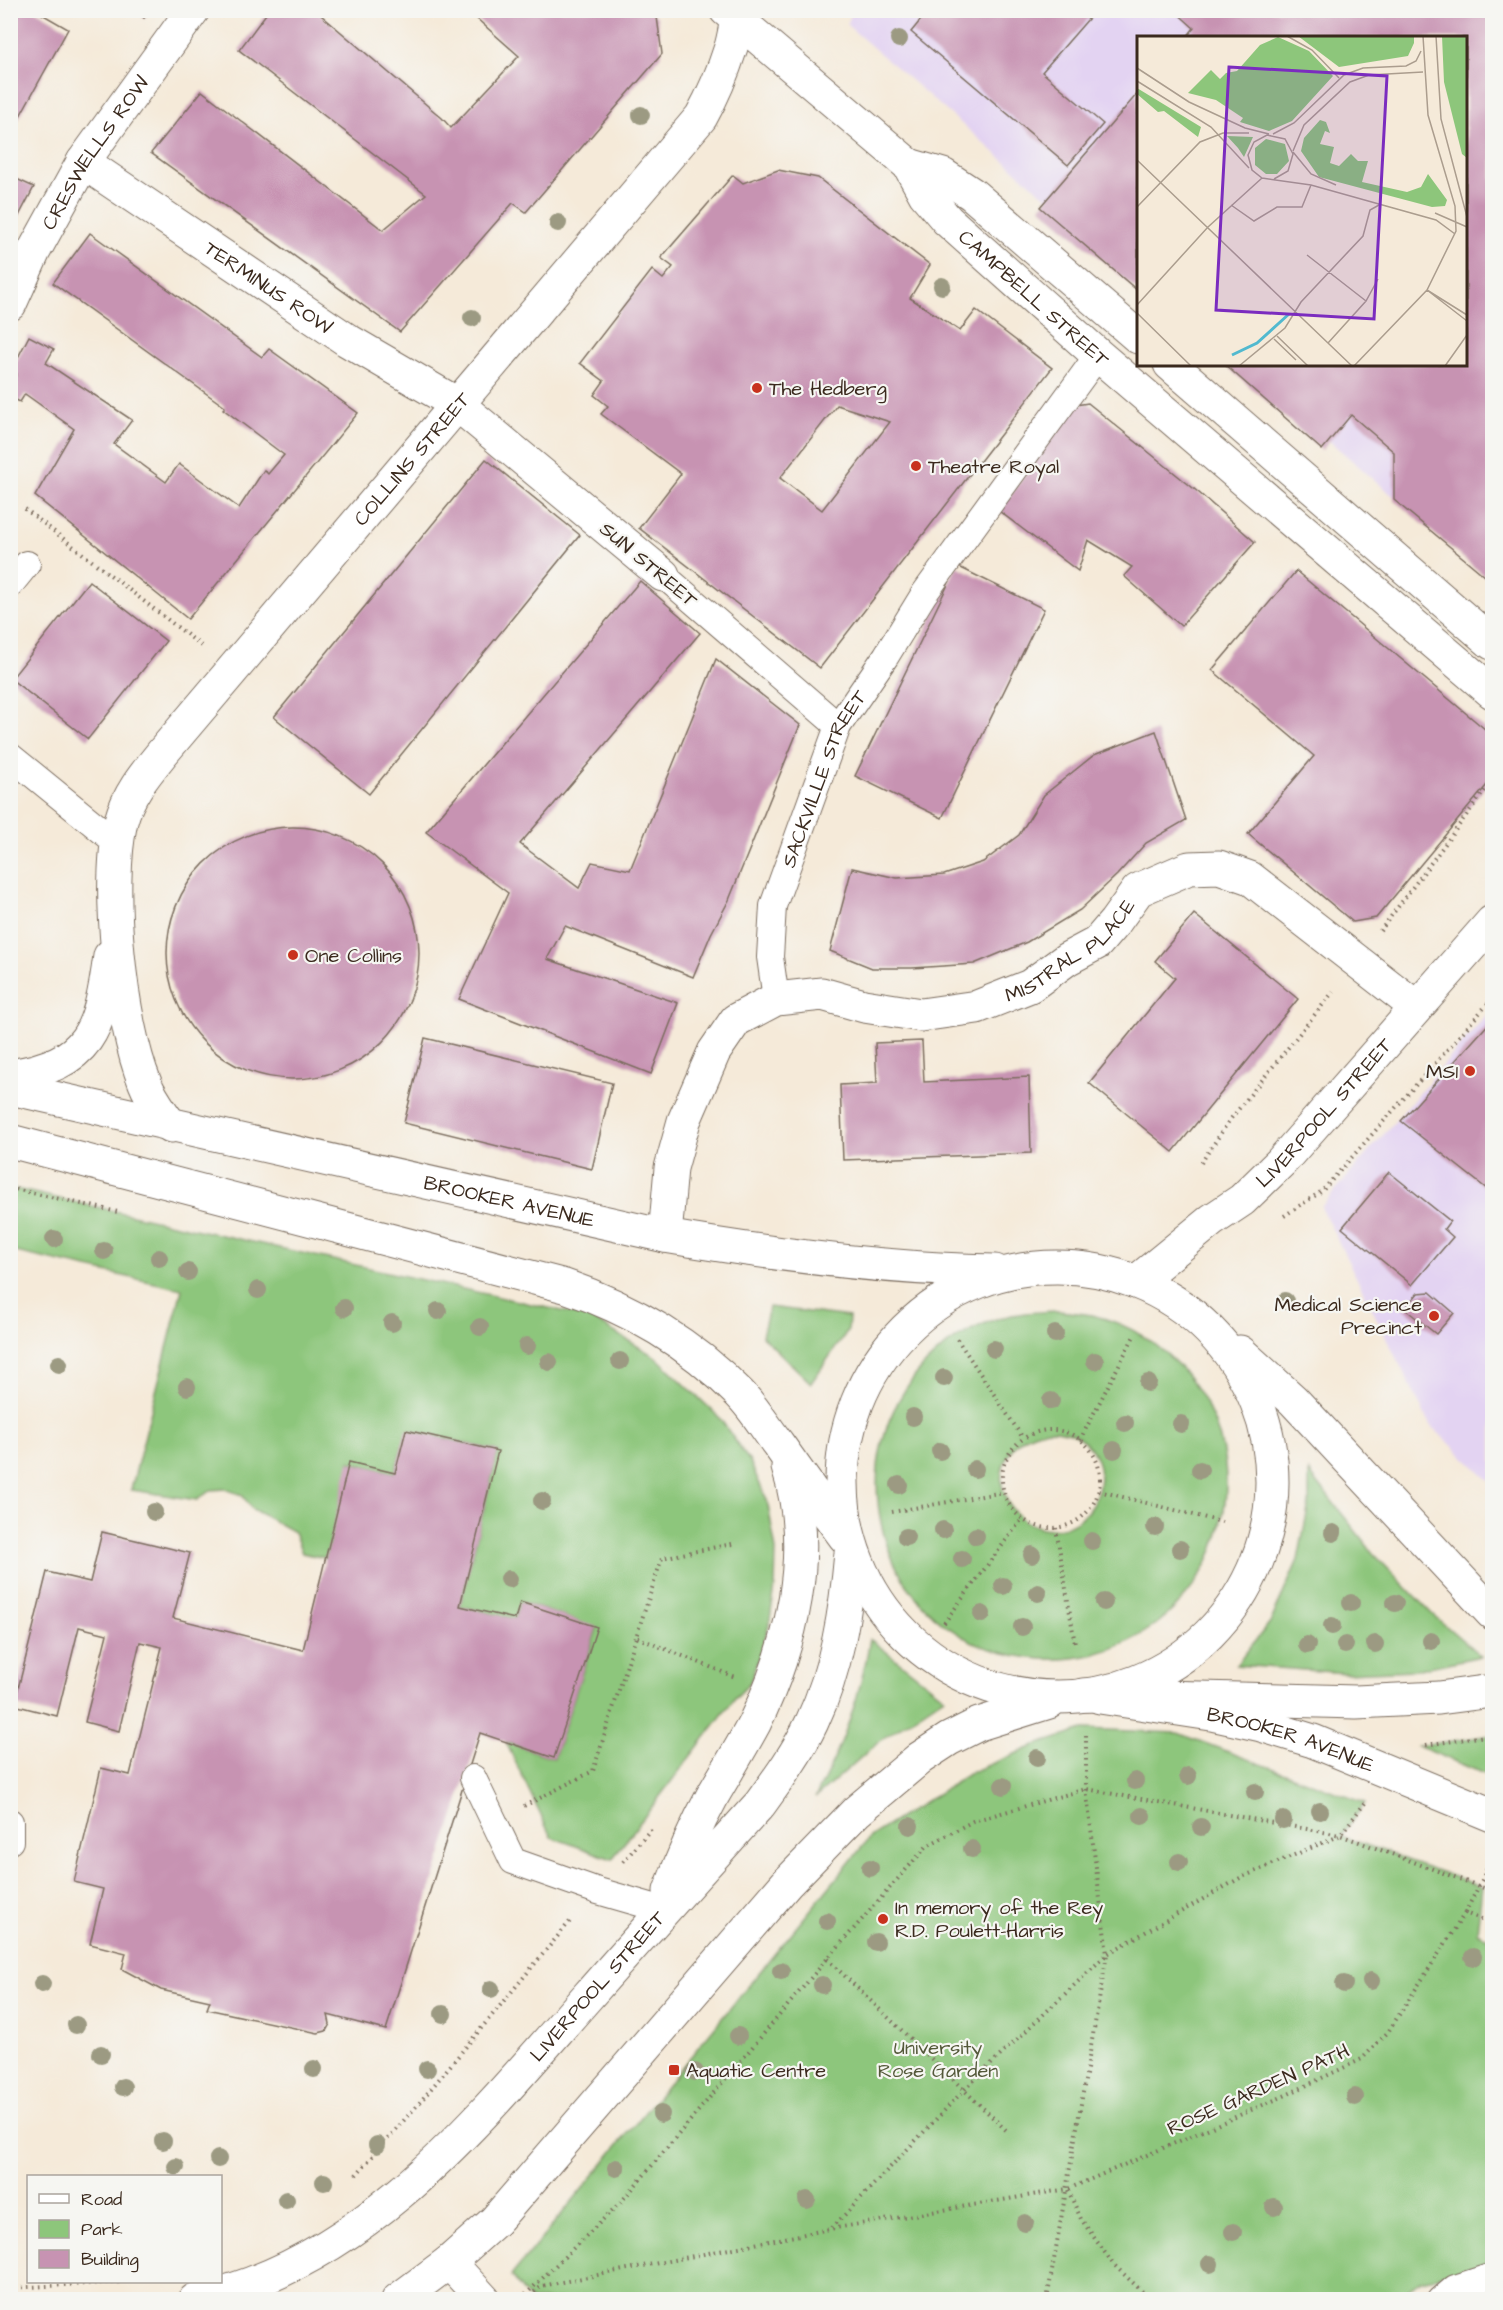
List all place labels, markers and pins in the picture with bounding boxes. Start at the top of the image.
place label: The Hedberg [769,375,887,404]
marker: The Hedberg [750,381,764,395]
place label: Theatre Royal [928,453,1059,482]
marker: Theatre Royal [909,459,923,473]
place label: One Collins [305,942,402,970]
marker: One Collins [286,948,300,962]
place label: MS1 [1426,1058,1458,1086]
marker: MS1 [1463,1064,1477,1078]
place label: Medical Science Precinct [1275,1291,1422,1342]
marker: Medical Science Precinct [1427,1309,1441,1323]
place label: In memory of the Rey R.D. Poulett-Harris [895,1894,1103,1945]
marker: In memory of the Rey R.D. Poulett-Harris [876,1912,890,1926]
place label: Aquatic Centre [686,2057,826,2085]
marker: Aquatic Centre [667,2063,681,2077]

